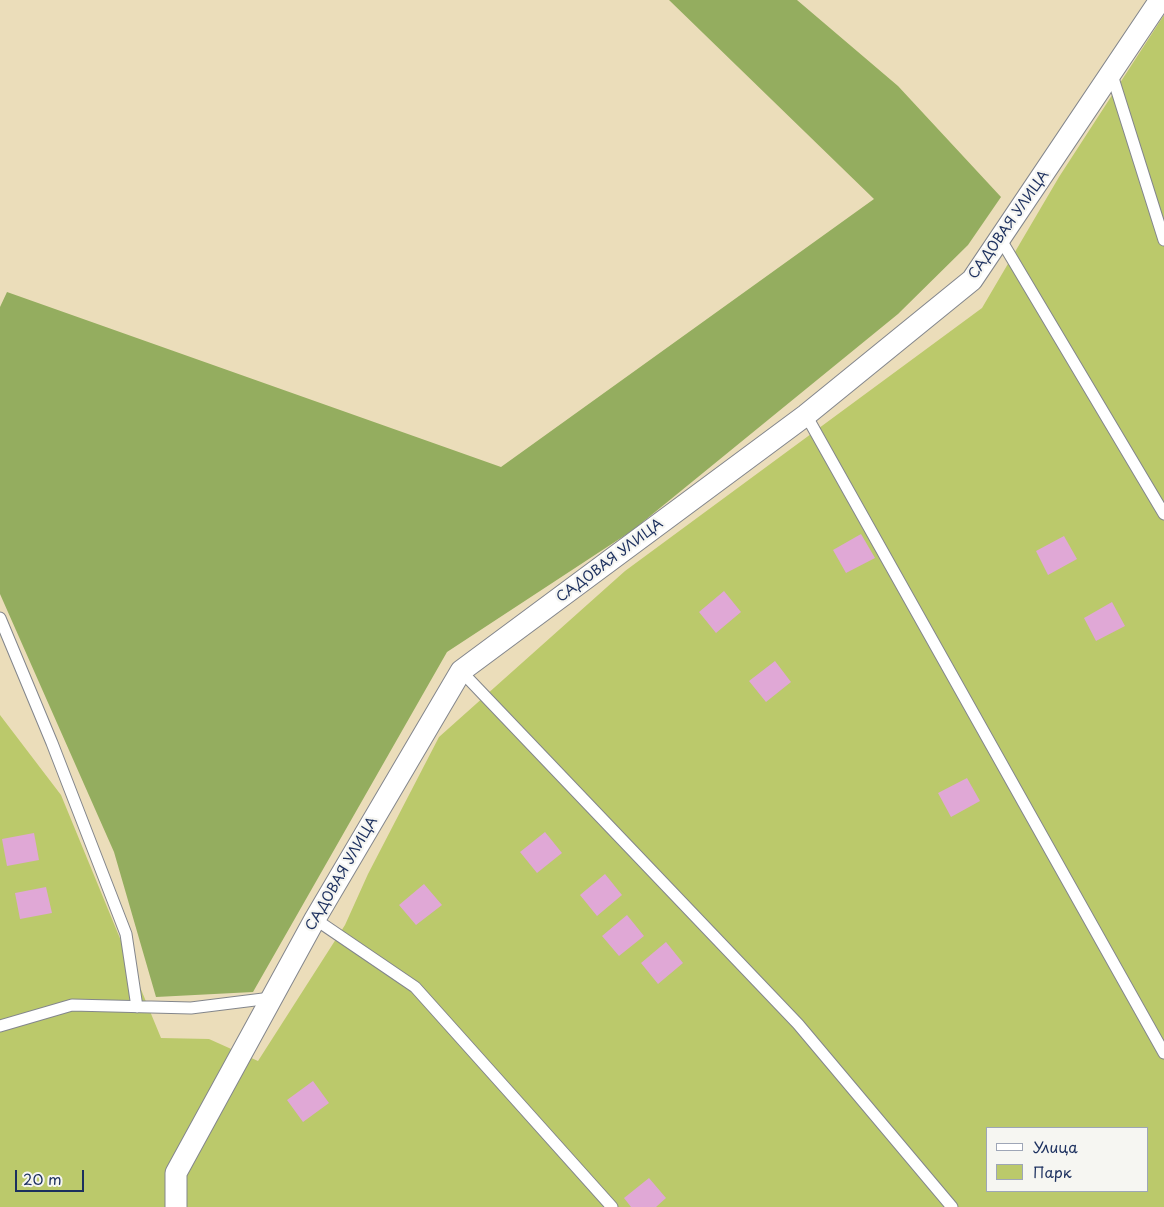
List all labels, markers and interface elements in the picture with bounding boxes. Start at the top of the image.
street label: САДОВАЯ УЛИЦА [965,167,1053,283]
street label: САДОВАЯ УЛИЦА [553,515,667,607]
street label: САДОВАЯ УЛИЦА [302,814,382,934]
legend [986,1127,1149,1192]
text: Улица [1033,1135,1078,1158]
scale bar [18,1160,86,1192]
text: Парк [1033,1160,1072,1183]
text: 20 m [23,1167,62,1190]

